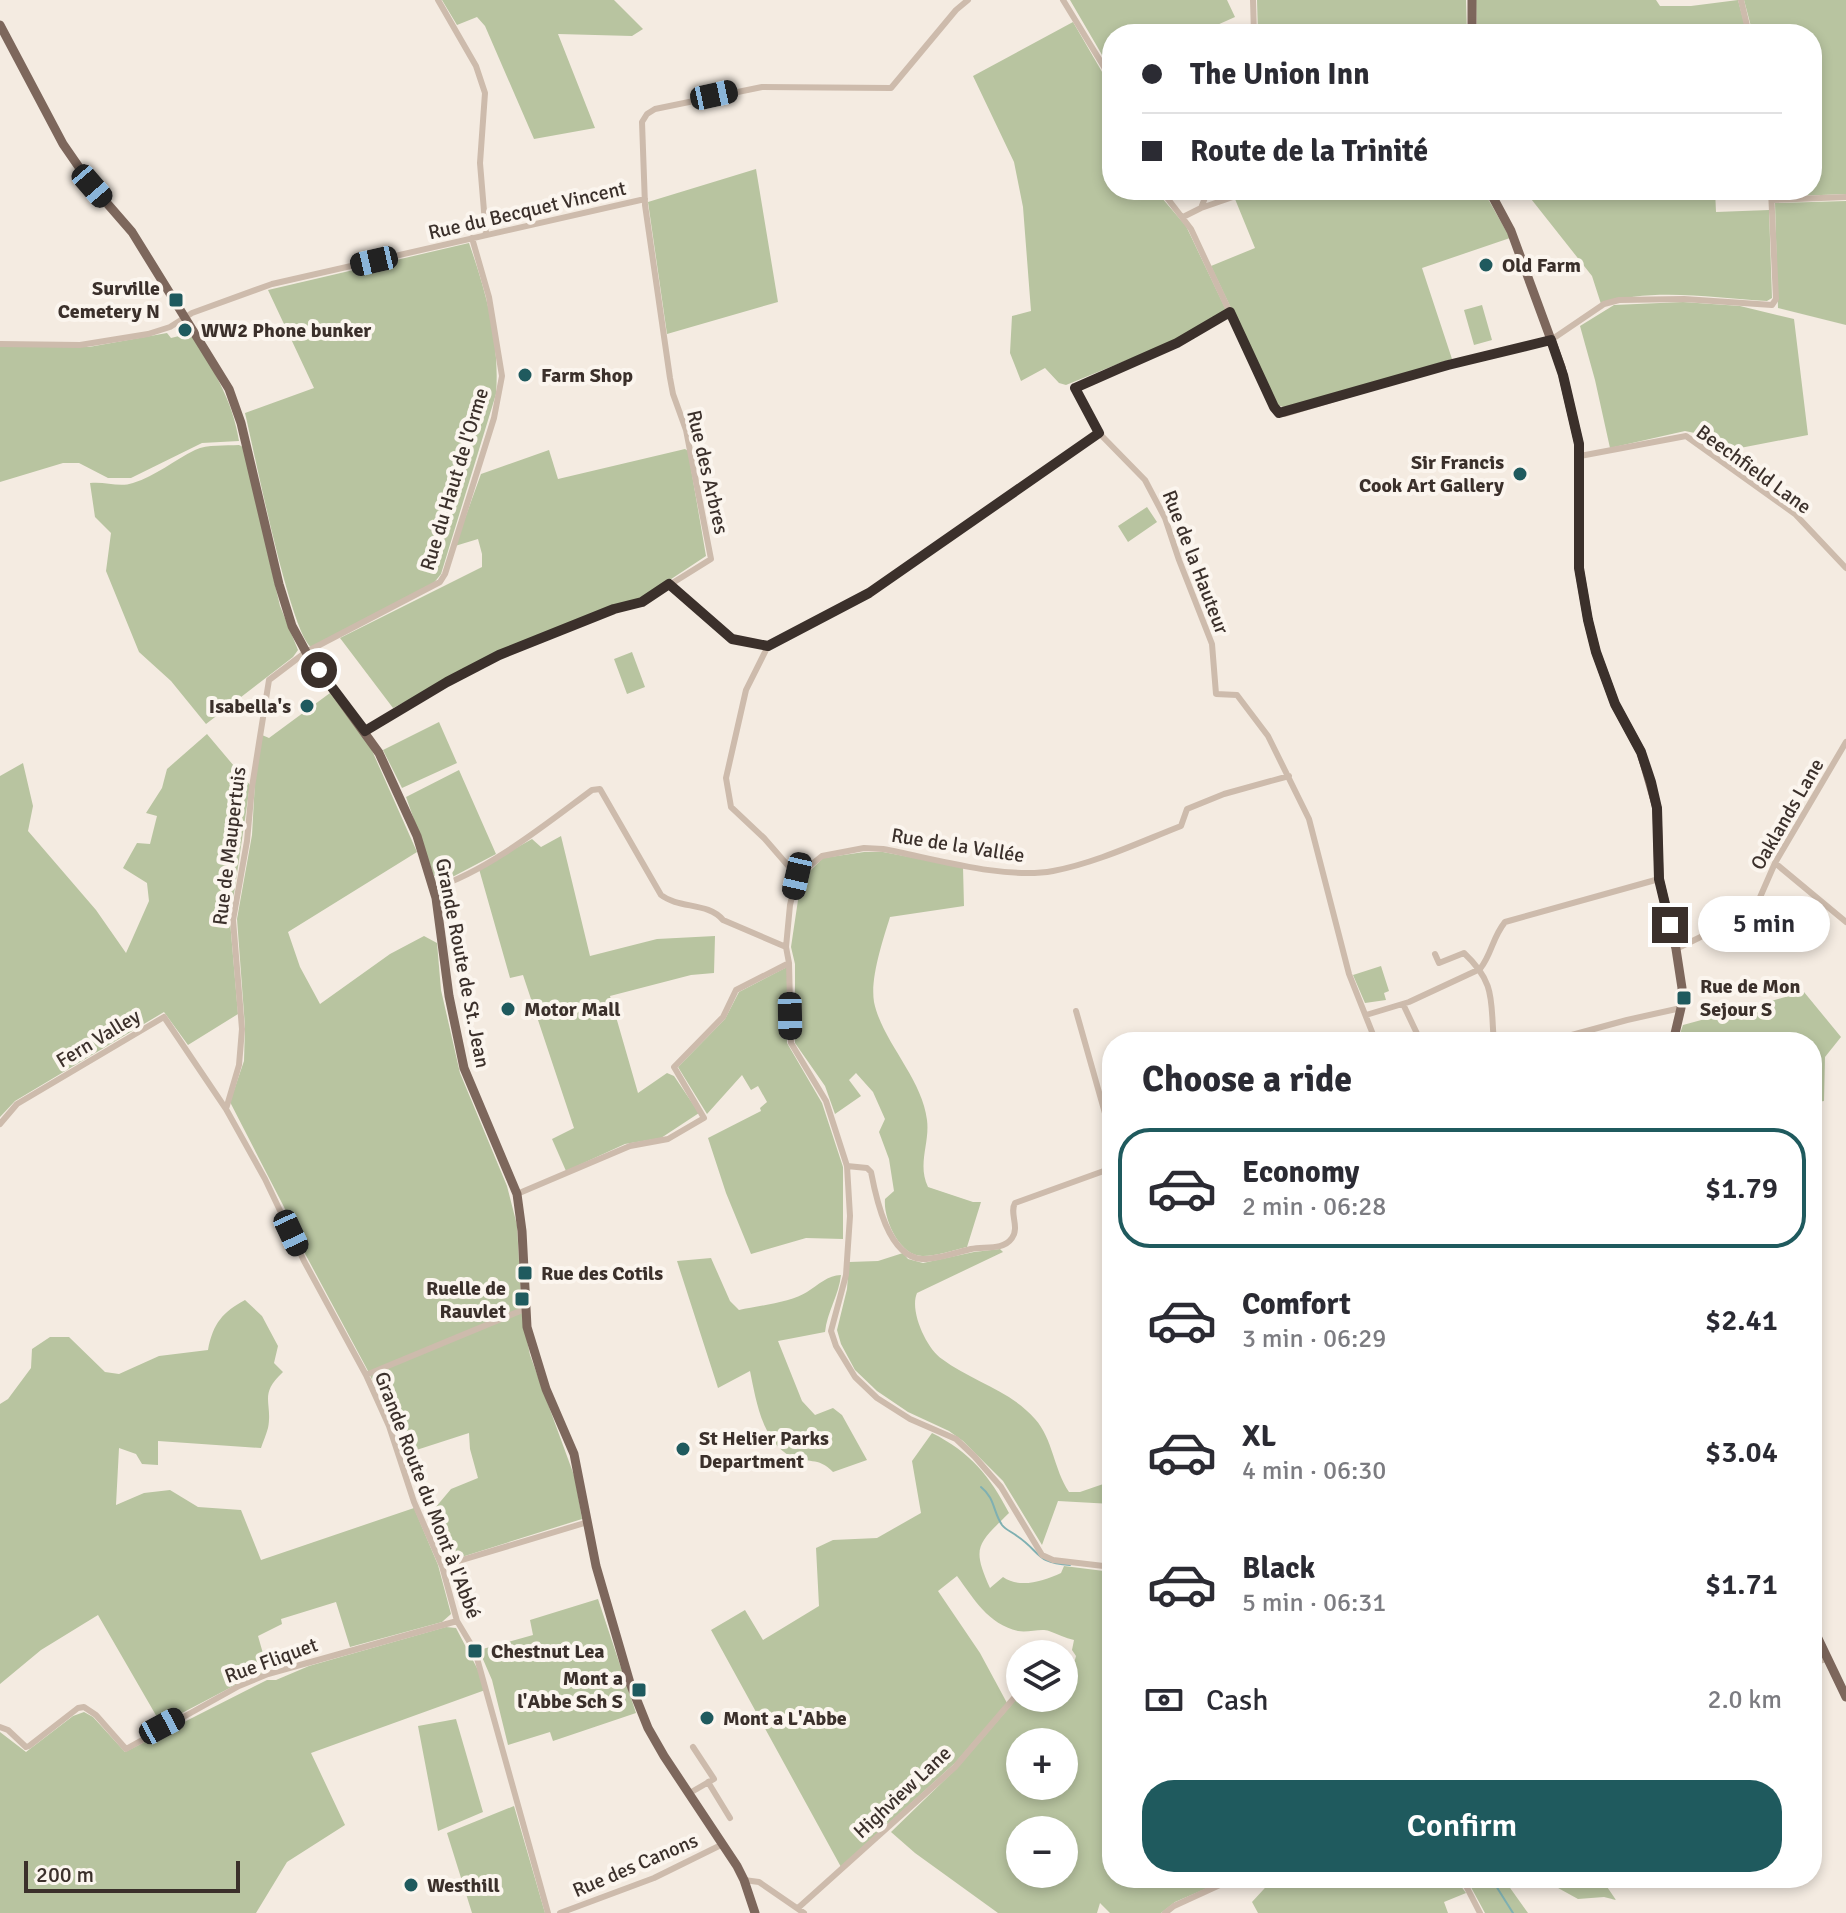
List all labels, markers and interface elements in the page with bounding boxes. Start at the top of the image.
text: The Union Inn [1190,56,1370,93]
car [688,78,740,112]
text: Route de la Trinité [1190,133,1428,170]
car [67,160,117,212]
street label: Rue du Becquet Vincent [426,176,628,245]
car [348,244,400,278]
place label: Old Farm [1502,253,1581,278]
marker: Old Farm [1477,256,1495,274]
place label: Surville Cemetery N [58,276,160,324]
marker: Surville Cemetery N [167,291,185,309]
place label: WW2 Phone bunker [201,318,371,343]
marker: WW2 Phone bunker [176,321,194,339]
place label: Farm Shop [541,363,633,388]
marker: Farm Shop [516,366,534,384]
street label: Rue du Haut de l'Orme [415,385,494,573]
street label: Rue des Arbres [681,408,734,537]
street label: Beechfield Lane [1691,419,1816,520]
place label: Sir Francis Cook Art Gallery [1359,450,1504,498]
marker: Sir Francis Cook Art Gallery [1511,465,1529,483]
street label: Rue de la Hauteur [1157,487,1235,638]
route start [301,652,337,688]
place label: Isabella's [209,694,291,719]
marker: Isabella's [298,697,316,715]
street label: Oaklands Lane [1745,754,1829,875]
street label: Rue de Maupertuis [207,765,252,927]
street label: Rue de la Vallée [890,823,1026,868]
car [780,850,814,902]
street label: Grande Route de St. Jean [430,856,495,1070]
callout: 5 min [1698,897,1830,953]
route end [1652,907,1688,943]
text: 5 min [1733,908,1795,940]
place label: Rue de Mon Sejour S [1700,974,1800,1022]
marker: Rue de Mon Sejour S [1675,989,1693,1007]
car [778,992,802,1040]
place label: Motor Mall [524,997,620,1022]
marker: Motor Mall [499,1000,517,1018]
street label: Fern Valley [52,1003,145,1073]
text: Choose a ride [1142,1057,1352,1102]
icon: car [1146,1152,1218,1224]
text: Economy [1242,1154,1359,1191]
text: $1.79 [1705,1170,1778,1207]
text: 2 min · 06:28 [1242,1191,1386,1223]
car [270,1206,312,1260]
place label: Rue des Cotils [541,1261,663,1286]
marker: Rue des Cotils [516,1264,534,1282]
place label: Ruelle de Rauvlet [426,1276,506,1324]
icon: car [1146,1284,1218,1356]
text: Comfort [1242,1286,1351,1323]
marker: Ruelle de Rauvlet [513,1290,531,1308]
text: $2.41 [1705,1302,1778,1339]
text: 3 min · 06:29 [1242,1323,1386,1355]
street label: Grande Route du Mont à l'Abbé [369,1368,486,1622]
icon: car [1146,1416,1218,1488]
text: XL [1242,1418,1276,1455]
place label: St Helier Parks Department [699,1426,829,1474]
text: $3.04 [1705,1434,1778,1471]
marker: St Helier Parks Department [674,1440,692,1458]
text: 4 min · 06:30 [1242,1455,1386,1487]
icon: car [1146,1548,1218,1620]
text: Black [1242,1550,1315,1587]
text: $1.71 [1705,1566,1778,1603]
text: 5 min · 06:31 [1242,1587,1386,1619]
street label: Rue Fliquet [221,1632,321,1689]
place label: Chestnut Lea [491,1639,605,1664]
map controls [1006,1640,1078,1888]
button: layers [1006,1640,1078,1712]
marker: Chestnut Lea [466,1642,484,1660]
place label: Mont a l'Abbe Sch S [517,1666,623,1714]
icon: cash [1142,1678,1186,1722]
marker: Mont a l'Abbe Sch S [630,1681,648,1699]
text: Cash [1206,1682,1269,1719]
text: 2.0 km [1708,1684,1782,1716]
car [135,1704,189,1748]
place label: Mont a L'Abbe [723,1706,847,1731]
marker: Mont a L'Abbe [698,1709,716,1727]
button: + [1006,1728,1078,1800]
street label: Highview Lane [848,1741,956,1844]
button: Confirm [1142,1780,1782,1872]
button: − [1006,1816,1078,1888]
street label: Rue des Canons [569,1828,702,1903]
scale bar [24,1857,240,1893]
text: 200 m [36,1861,94,1888]
place label: Westhill [427,1873,500,1898]
marker: Westhill [402,1876,420,1894]

